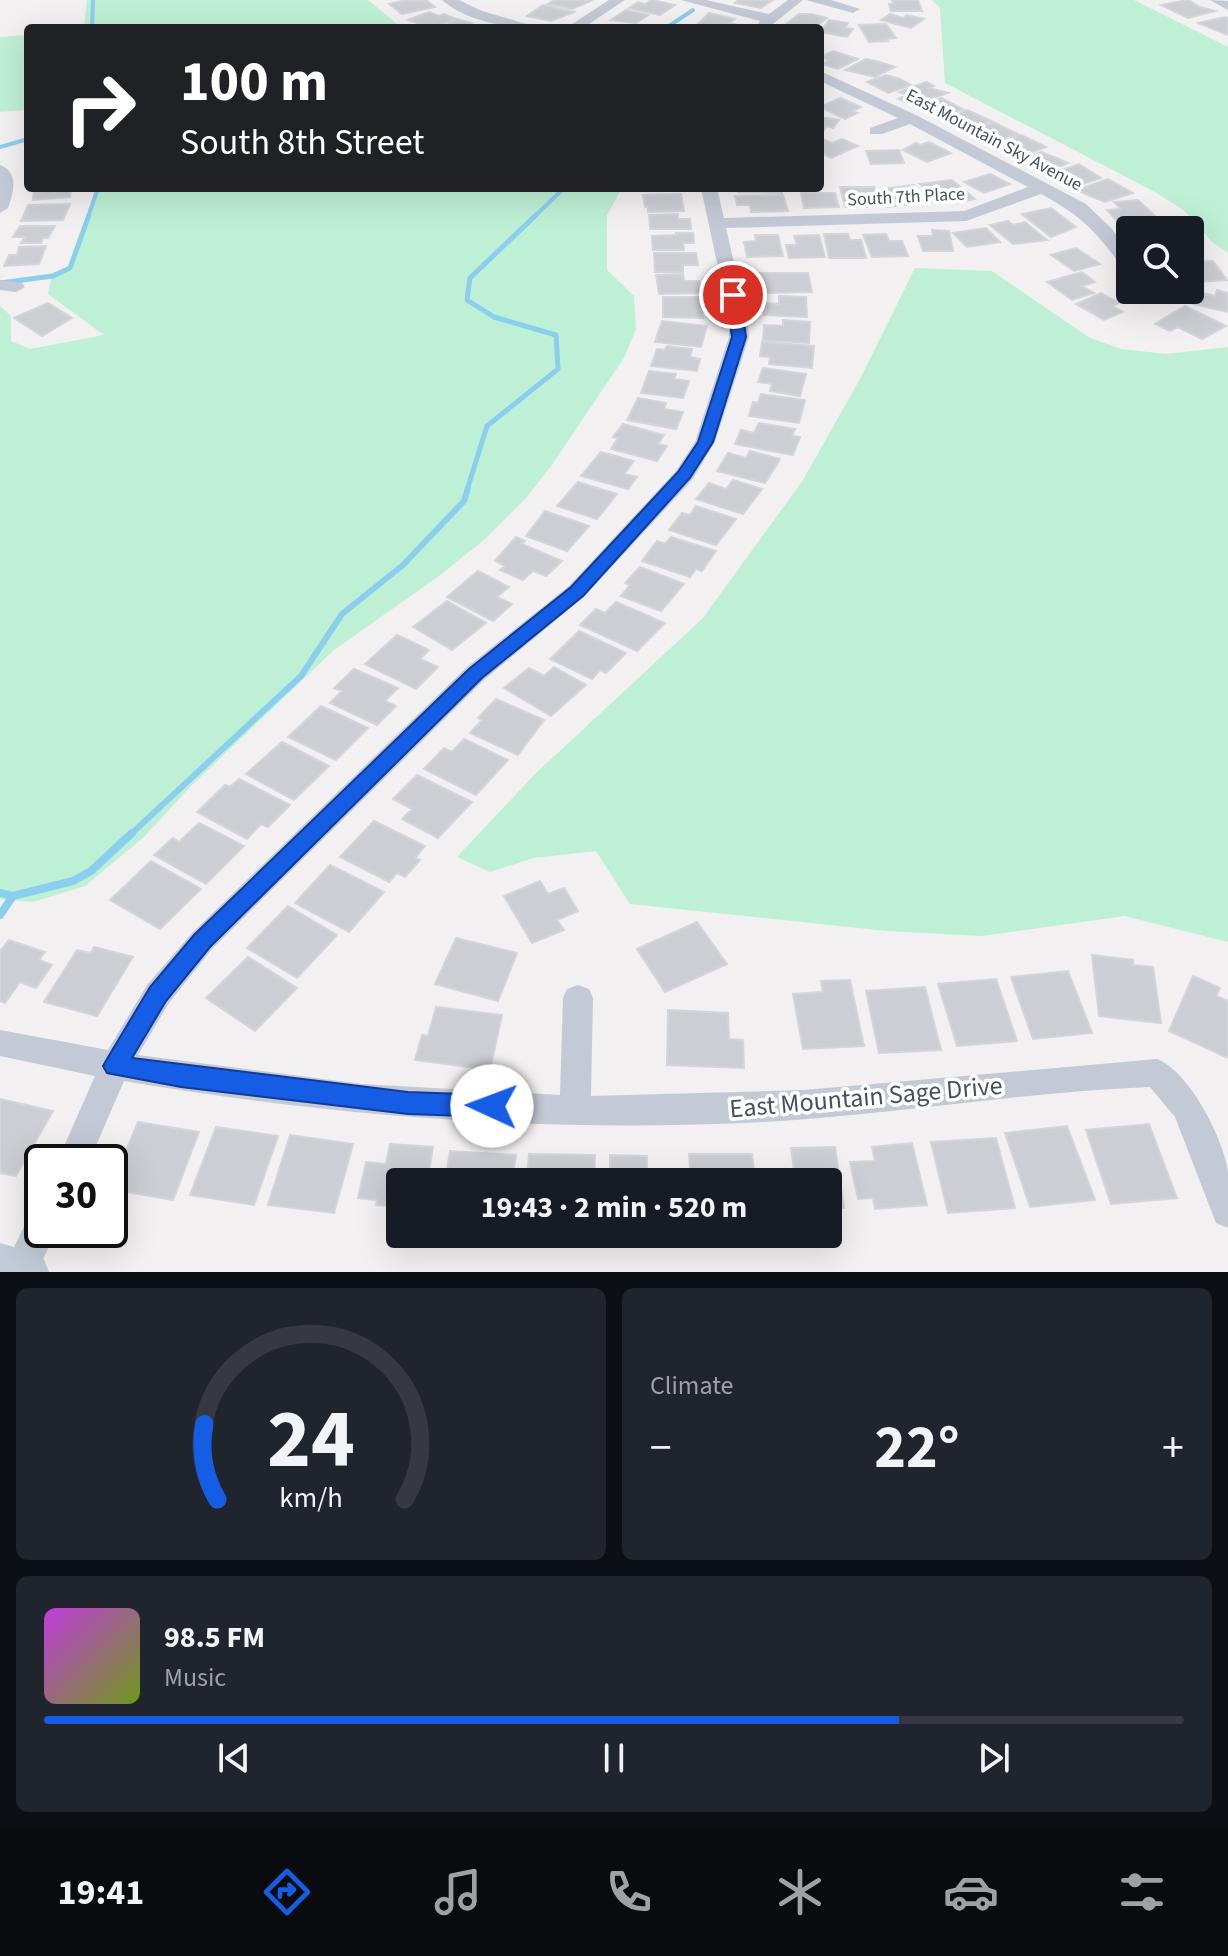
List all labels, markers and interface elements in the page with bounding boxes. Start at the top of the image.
text: 100 m [180,43,328,122]
icon: right [48,56,152,160]
street label: East Mountain Sky Avenue [901,83,1087,197]
text: South 8th Street [180,117,424,168]
street label: South 7th Place [847,181,965,213]
map controls [1116,216,1204,304]
button: search [1116,216,1204,304]
pin [699,261,767,329]
icon: arrive [711,273,755,317]
position arrow [450,1064,534,1148]
street label: East Mountain Sage Drive [728,1067,1004,1127]
speed limit sign: 30 [24,1144,128,1248]
text: 19:43 · 2 min · 520 m [481,1186,747,1229]
text: Climate [650,1367,734,1404]
text: 24 [267,1381,355,1499]
text: 22° [874,1406,960,1491]
text: − [650,1417,672,1480]
text: + [1162,1417,1184,1480]
text: km/h [279,1478,343,1518]
text: 98.5 FM [164,1616,265,1659]
text: Music [164,1659,226,1696]
icon: previous [212,1736,256,1780]
icon: pause [592,1736,636,1780]
icon: next [972,1736,1016,1780]
icon: directions [259,1864,315,1920]
icon: music [430,1864,486,1920]
icon: phone [601,1864,657,1920]
icon: climate [772,1864,828,1920]
icon: car [943,1864,999,1920]
icon: filters [1114,1864,1170,1920]
text: 19:41 [58,1867,144,1918]

